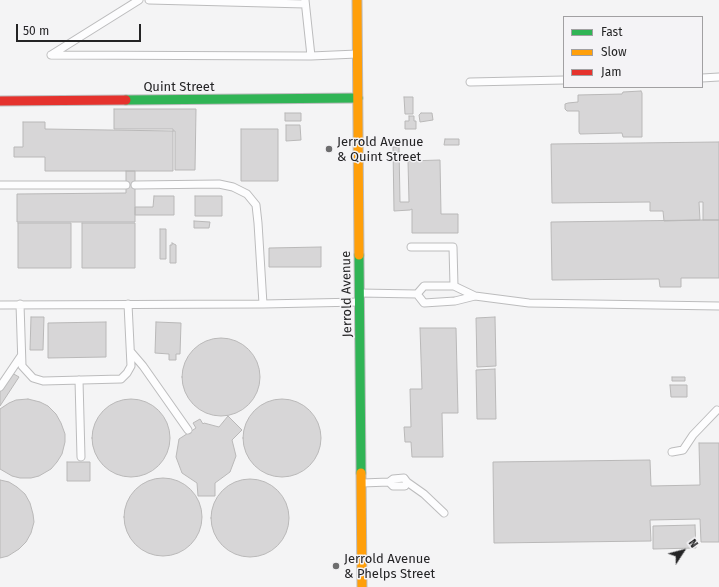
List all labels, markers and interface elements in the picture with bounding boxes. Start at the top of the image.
scale bar [18,16,143,42]
legend [563,16,703,88]
text: 50 m [23,24,49,38]
text: Fast [601,25,623,39]
text: Slow [601,45,627,59]
text: Jam [601,65,621,79]
street label: Quint Street [143,79,215,95]
place label: Jerrold Avenue & Quint Street [337,134,423,165]
marker: Jerrold Avenue & Quint Street [324,144,334,154]
street label: Jerrold Avenue [338,251,356,337]
north arrow [663,531,703,571]
text: N [686,537,701,550]
place label: Jerrold Avenue & Phelps Street [344,551,435,582]
marker: Jerrold Avenue & Phelps Street [331,561,341,571]

